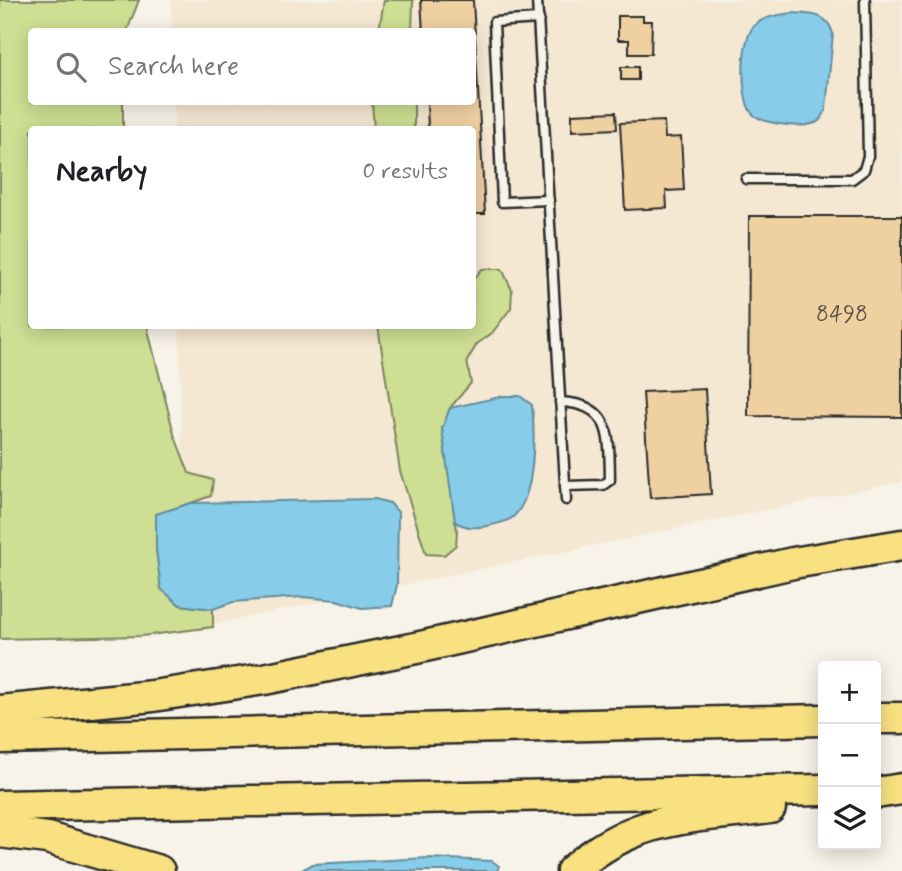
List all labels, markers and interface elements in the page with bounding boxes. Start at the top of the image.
search box [28,28,476,105]
icon: search [52,48,90,86]
text: Search here [108,50,239,84]
text: Nearby [56,152,147,191]
text: 0 results [362,157,448,187]
house number: 8498 [816,300,868,330]
map controls [818,661,881,850]
button: + [818,661,881,724]
button: − [818,724,881,787]
button: layers [818,787,881,850]

